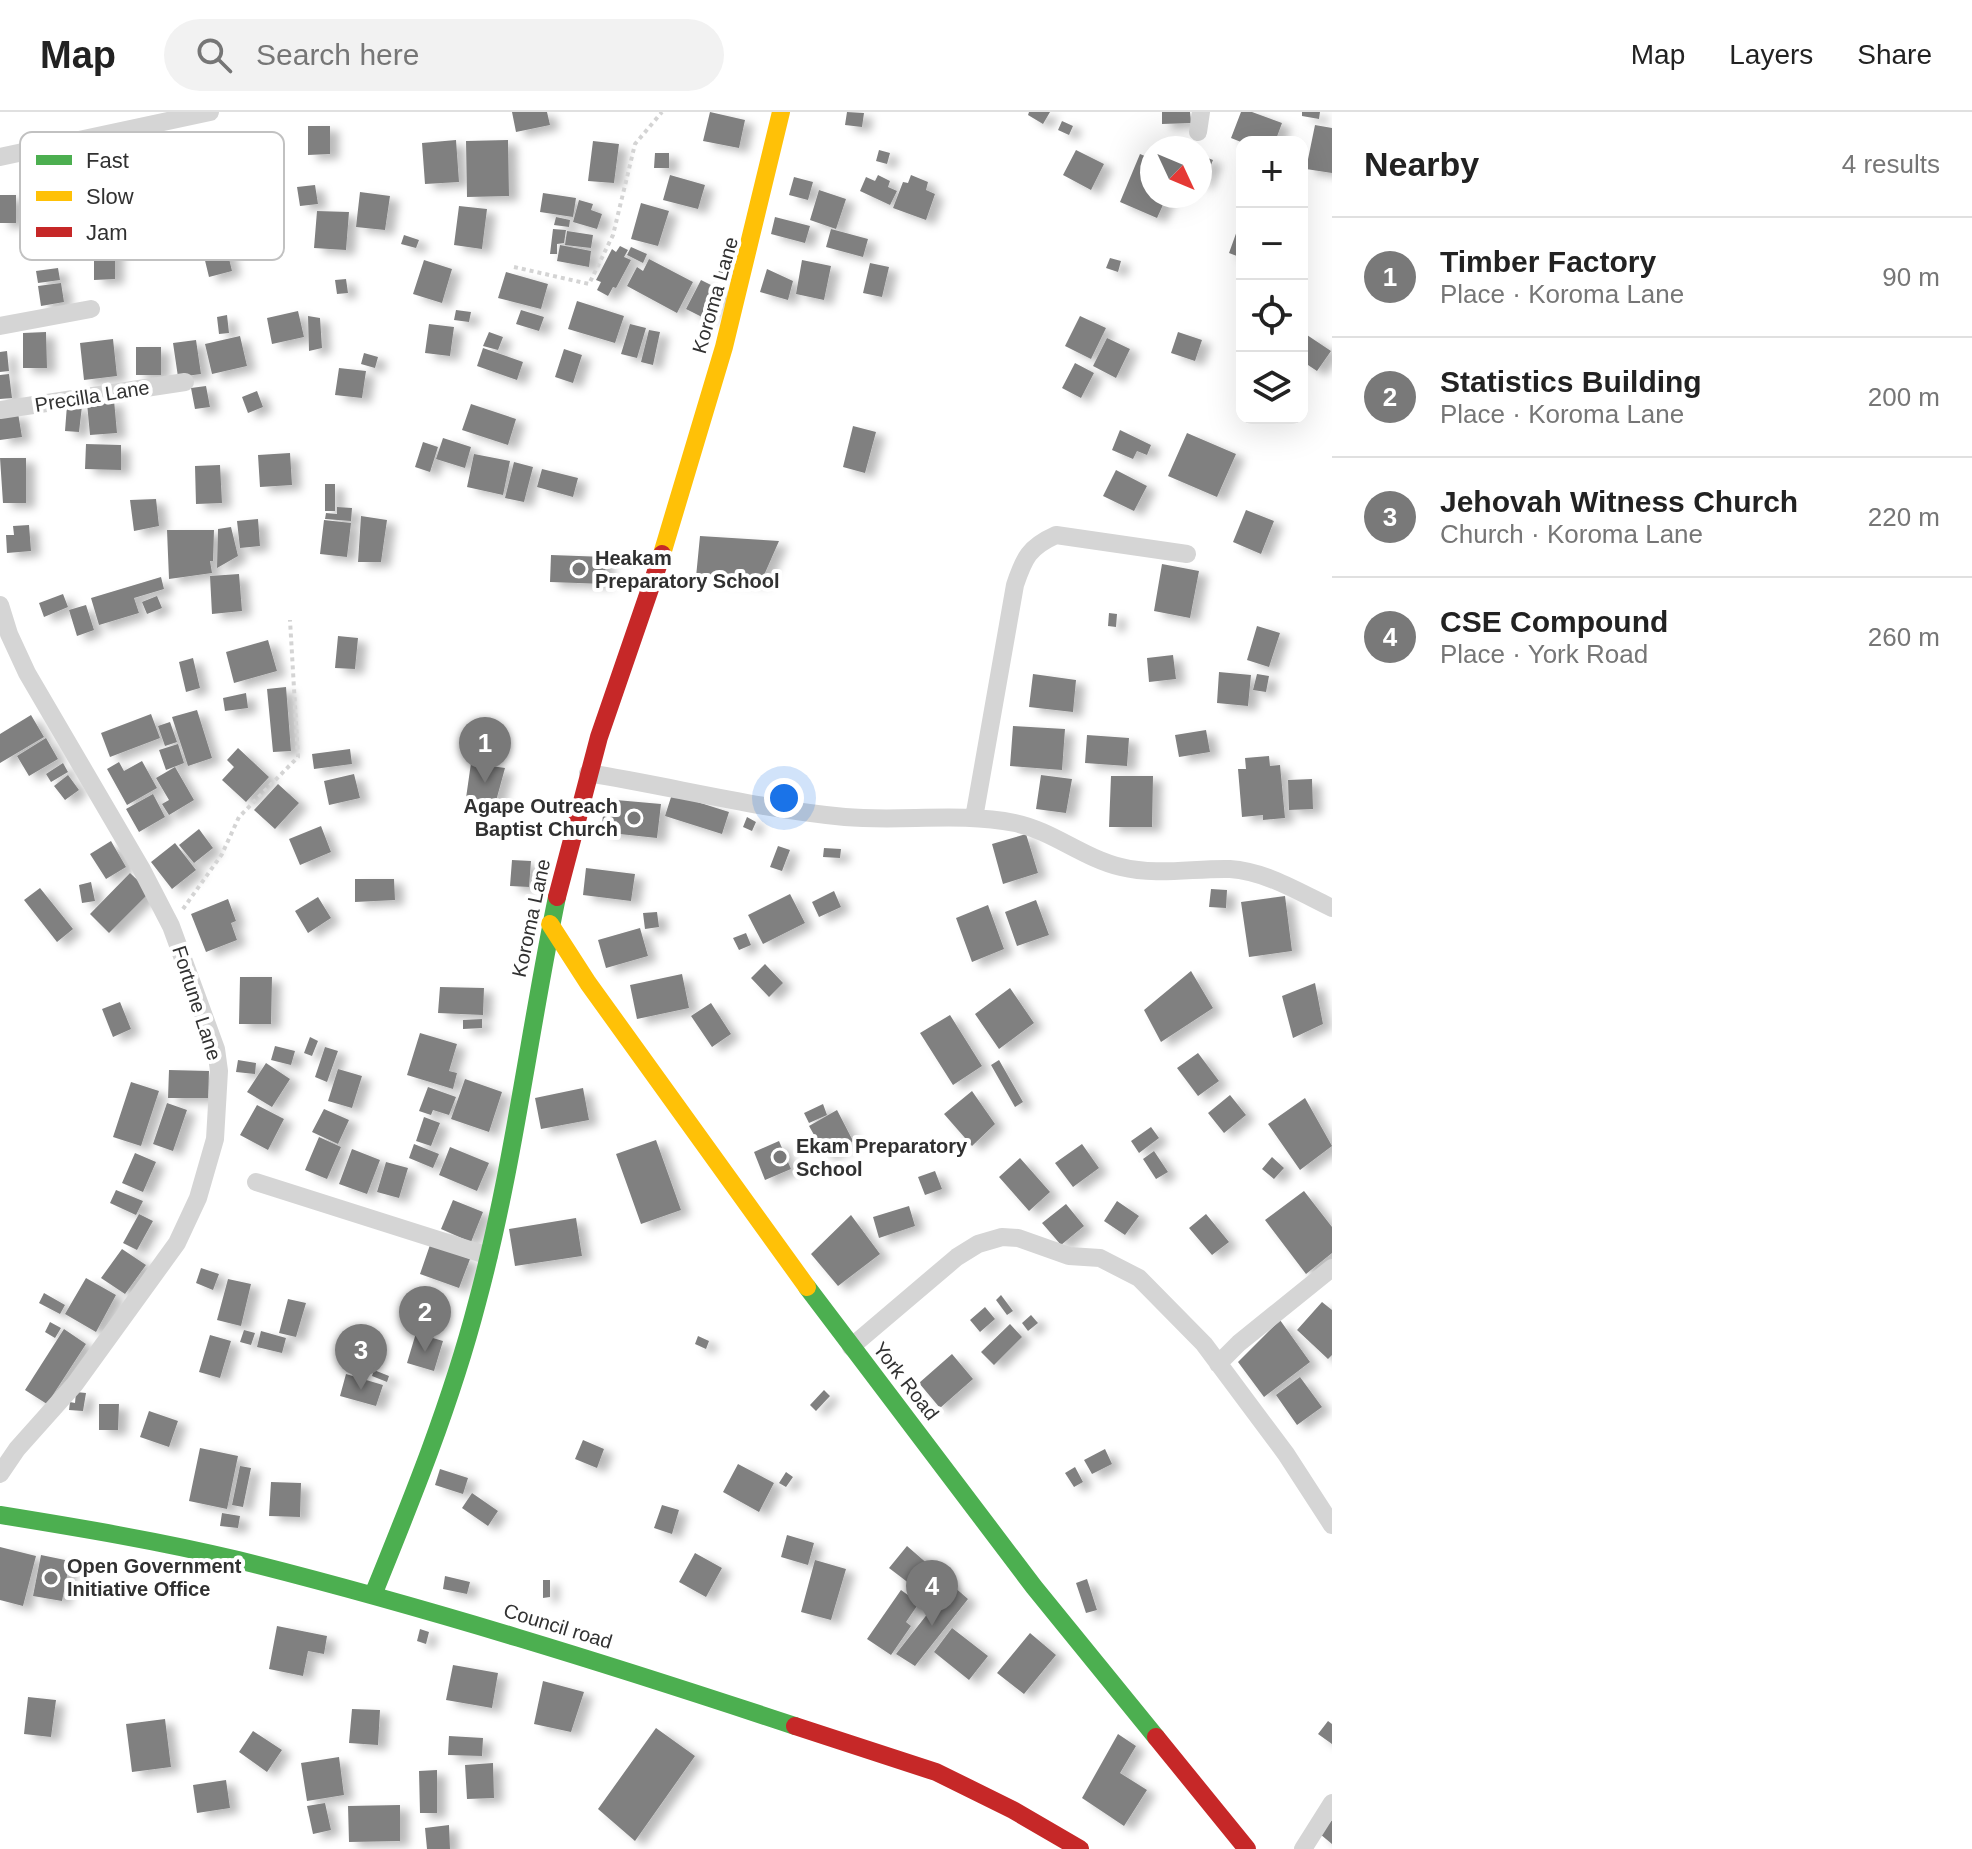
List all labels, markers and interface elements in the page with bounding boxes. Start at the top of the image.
search box [164,19,724,91]
icon: search [192,33,236,77]
text: Map [40,34,116,76]
text: Search here [256,38,419,71]
text: Map [1631,39,1685,70]
text: Layers [1729,39,1813,70]
text: Share [1857,39,1932,70]
legend [20,132,284,260]
north arrow [1140,136,1212,208]
map controls [1236,136,1308,424]
button: + [1236,136,1308,208]
text: Nearby [1364,145,1479,183]
text: Fast [86,148,129,173]
text: 4 results [1842,149,1940,179]
text: Slow [86,184,134,209]
button: − [1236,208,1308,280]
text: Jam [86,220,128,245]
street label: Koroma Lane [688,234,742,356]
text: Timber Factory [1440,245,1656,278]
text: 1 [1383,262,1397,292]
text: 90 m [1882,262,1940,292]
text: Place · Koroma Lane [1440,279,1684,309]
button: locate [1236,280,1308,352]
button: layers [1236,352,1308,424]
text: Statistics Building [1440,365,1702,398]
street label: Precilla Lane [33,376,151,416]
text: 2 [1383,382,1397,412]
text: 200 m [1868,382,1940,412]
text: Place · Koroma Lane [1440,399,1684,429]
text: Jehovah Witness Church [1440,485,1798,518]
text: 3 [1383,502,1397,532]
text: 220 m [1868,502,1940,532]
text: Church · Koroma Lane [1440,519,1703,549]
place label: Heakam Preparatory School [595,547,780,592]
marker: Heakam Preparatory School [570,560,588,578]
text: CSE Compound [1440,605,1668,638]
text: 4 [1383,622,1397,652]
text: 260 m [1868,622,1940,652]
text: Place · York Road [1440,639,1648,669]
pin: 1 [459,717,511,783]
your location [764,778,804,818]
place label: Agape Outreach Baptist Church [464,795,618,840]
marker: Agape Outreach Baptist Church [625,809,643,827]
street label: Koroma Lane [508,857,554,979]
street label: Fortune Lane [168,943,226,1063]
place label: Ekam Preparatory School [796,1135,968,1180]
marker: Ekam Preparatory School [771,1148,789,1166]
pin: 2 [399,1286,451,1352]
pin: 3 [335,1324,387,1390]
street label: York Road [869,1338,943,1424]
place label: Open Government Initiative Office [67,1555,242,1600]
pin: 4 [906,1560,958,1626]
marker: Open Government Initiative Office [42,1569,60,1587]
street label: Council road [501,1599,615,1653]

